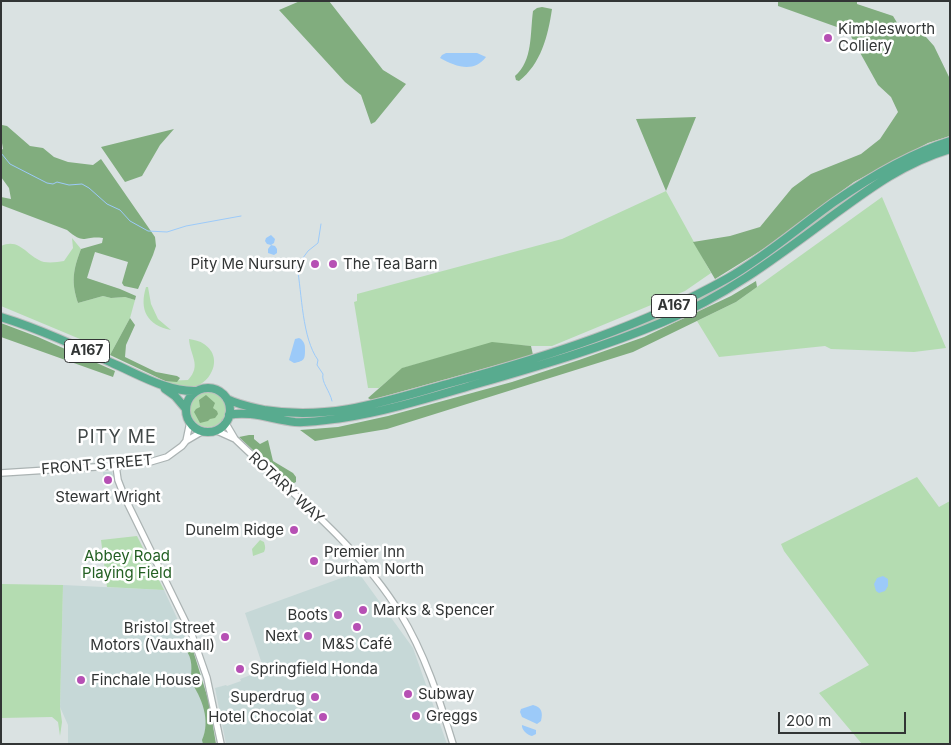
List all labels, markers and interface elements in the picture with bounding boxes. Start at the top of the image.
place label: Kimblesworth Colliery [838,20,935,55]
marker: Kimblesworth Colliery [822,32,834,44]
place label: Pity Me Nursury [191,255,305,273]
place label: The Tea Barn [343,255,438,273]
marker: Pity Me Nursury [309,258,321,270]
marker: The Tea Barn [327,258,339,270]
road number: A167 [652,294,696,318]
road number: A167 [64,340,110,362]
district label: PITY ME [76,427,158,449]
street label: ROTARY WAY [245,449,327,527]
street label: FRONT STREET [41,451,153,479]
marker: Stewart Wright [102,474,114,486]
place label: Stewart Wright [55,488,161,506]
place label: Dunelm Ridge [185,521,284,539]
marker: Dunelm Ridge [288,524,300,536]
place label: Premier Inn Durham North [324,543,424,578]
park label: Abbey Road Playing Field [82,547,172,582]
marker: Premier Inn Durham North [308,555,320,567]
place label: Marks & Spencer [373,601,494,619]
marker: Marks & Spencer [357,604,369,616]
place label: Boots [288,606,328,624]
marker: Boots [332,609,344,621]
place label: Bristol Street Motors (Vauxhall) [90,619,215,654]
marker: M&S Café [351,621,363,633]
place label: Next [265,627,298,645]
marker: Next [302,630,314,642]
marker: Bristol Street Motors (Vauxhall) [219,631,231,643]
place label: M&S Café [322,635,392,653]
place label: Springfield Honda [250,660,378,678]
marker: Springfield Honda [234,663,246,675]
place label: Finchale House [91,671,200,689]
marker: Finchale House [75,674,87,686]
place label: Subway [418,685,474,703]
place label: Superdrug [230,688,305,706]
marker: Subway [402,688,414,700]
marker: Superdrug [309,691,321,703]
scale bar [781,702,908,734]
place label: Greggs [426,707,478,725]
place label: Hotel Chocolat [208,708,313,726]
marker: Greggs [410,710,422,722]
marker: Hotel Chocolat [317,711,329,723]
text: 200 m [786,711,831,730]

